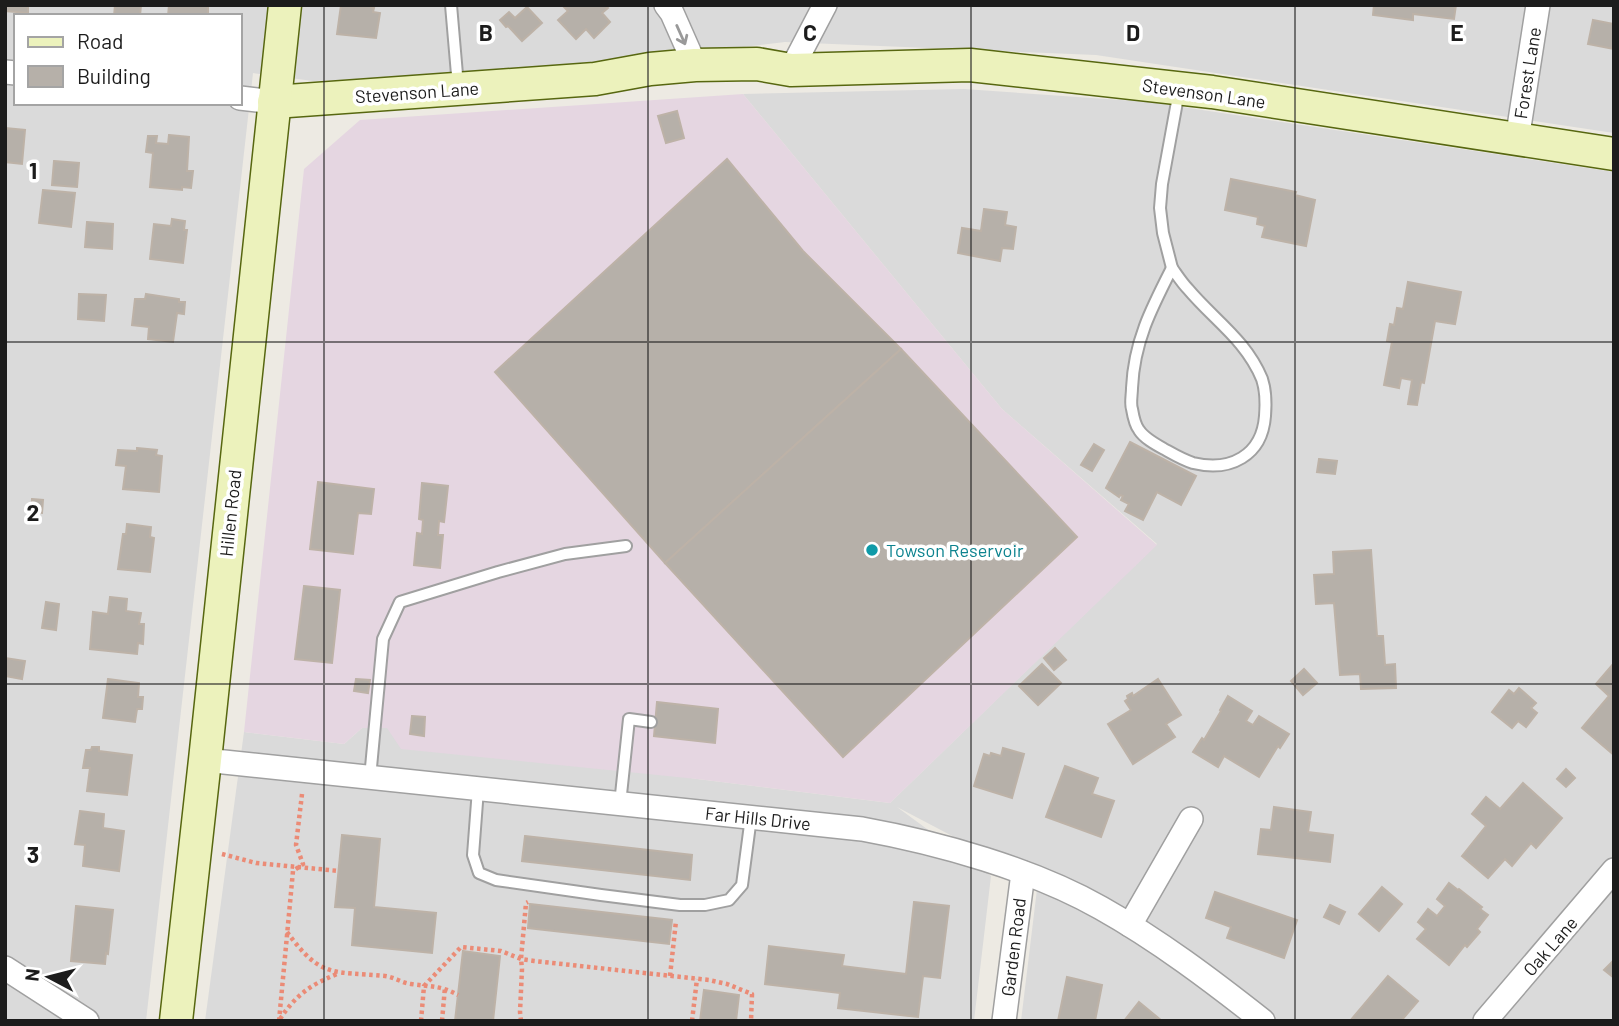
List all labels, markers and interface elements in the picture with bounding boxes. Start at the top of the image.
legend [14,14,242,105]
text: B [479,18,493,46]
text: C [803,18,817,46]
text: D [1126,18,1140,46]
text: E [1450,18,1464,46]
one-way arrow [675,24,688,45]
street label: Forest Lane [1509,26,1545,120]
text: Road [77,28,123,53]
text: Building [77,63,151,88]
street label: Stevenson Lane [1141,73,1267,113]
street label: Stevenson Lane [354,77,480,107]
text: 1 [29,156,37,184]
street label: Hillen Road [214,468,246,558]
text: 2 [27,498,39,526]
place label: Towson Reservoir [886,539,1024,561]
marker: Towson Reservoir [864,542,880,558]
street label: Far Hills Drive [704,802,812,834]
text: 3 [27,840,39,868]
street label: Garden Road [996,896,1030,998]
street label: Oak Lane [1518,912,1582,980]
north arrow [14,942,84,1012]
text: N [19,967,44,983]

